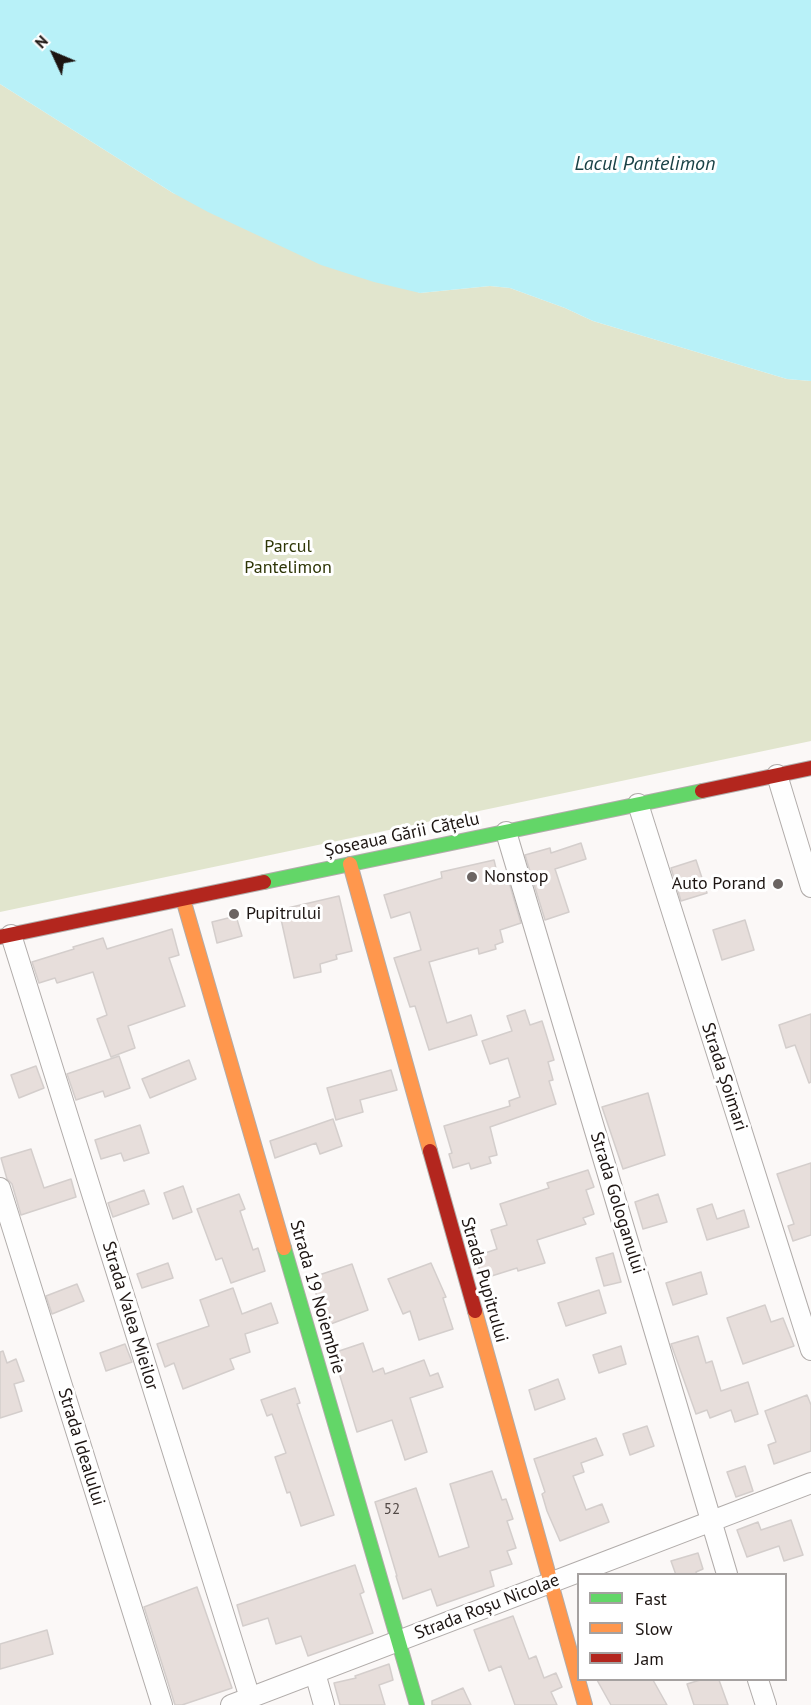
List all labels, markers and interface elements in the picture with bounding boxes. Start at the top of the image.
north arrow [24,24,84,84]
text: N [30,31,52,52]
water label: Lacul Pantelimon [575,152,715,176]
park label: Parcul Pantelimon [244,536,332,578]
street label: Șoseaua Gării Cățelu [322,808,482,862]
place label: Nonstop [484,866,548,888]
marker: Nonstop [465,870,479,884]
place label: Auto Porand [672,873,766,895]
marker: Auto Porand [771,877,785,891]
place label: Pupitrului [246,903,321,925]
marker: Pupitrului [227,907,241,921]
street label: Strada Șoimari [696,1020,752,1134]
street label: Strada Gologanului [585,1129,649,1277]
street label: Strada Pupitrului [456,1215,512,1345]
street label: Strada 19 Noiembrie [285,1218,349,1376]
street label: Strada Valea Mieilor [97,1239,163,1393]
street label: Strada Idealului [53,1386,109,1508]
house number: 52 [384,1501,400,1519]
street label: Strada Roșu Nicolae [412,1569,562,1645]
legend [577,1573,787,1681]
text: Fast [635,1587,667,1610]
text: Slow [635,1617,673,1640]
text: Jam [635,1647,664,1670]

